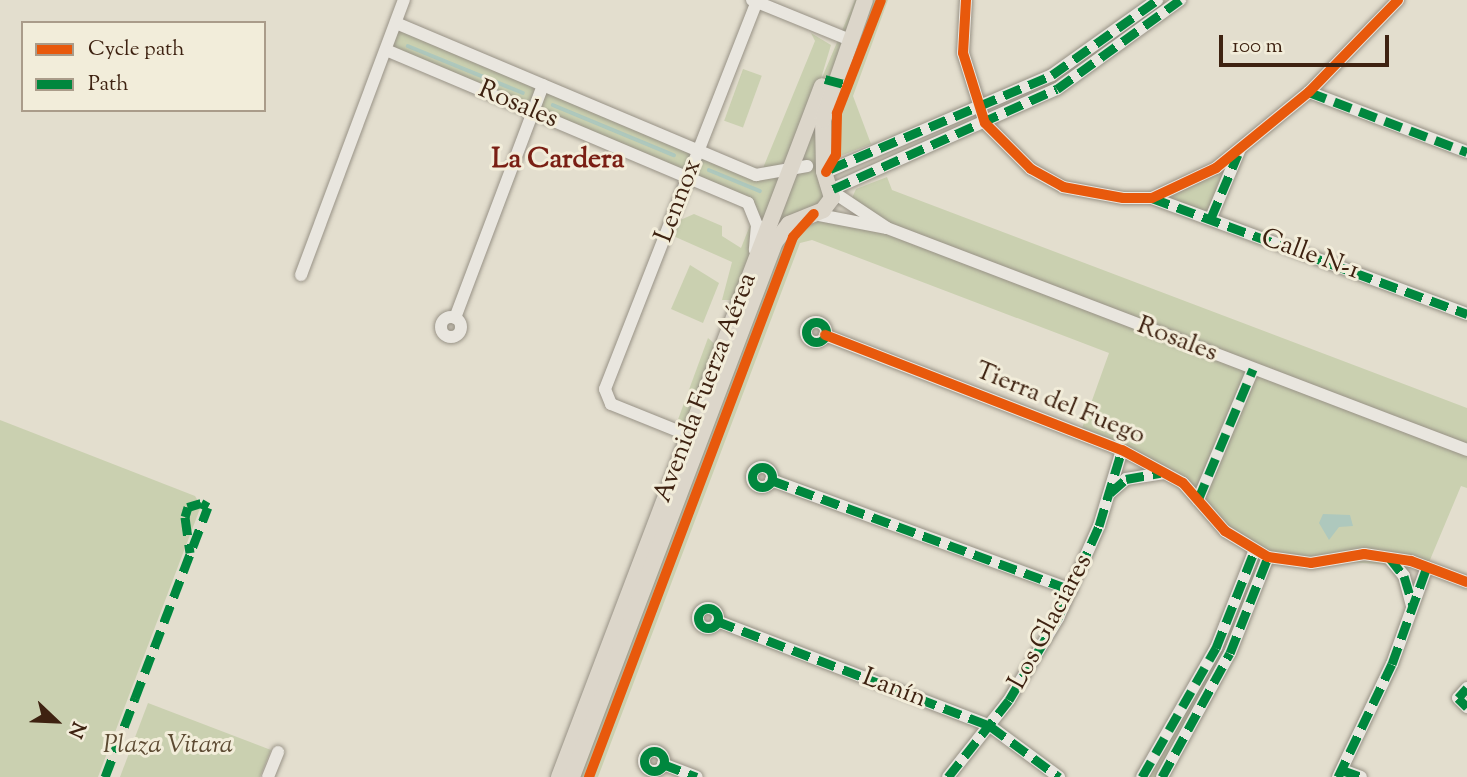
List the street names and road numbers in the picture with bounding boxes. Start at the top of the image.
street label: Rosales [473,74,563,136]
street label: Lennox [649,155,709,247]
street label: Calle N-1 [1257,223,1363,287]
street label: Avenida Fuerza Aérea [648,269,764,507]
street label: Rosales [1132,310,1222,370]
street label: Tierra del Fuego [970,356,1150,452]
street label: Los Glaciares [1002,549,1100,695]
street label: Lanín [858,663,930,715]

